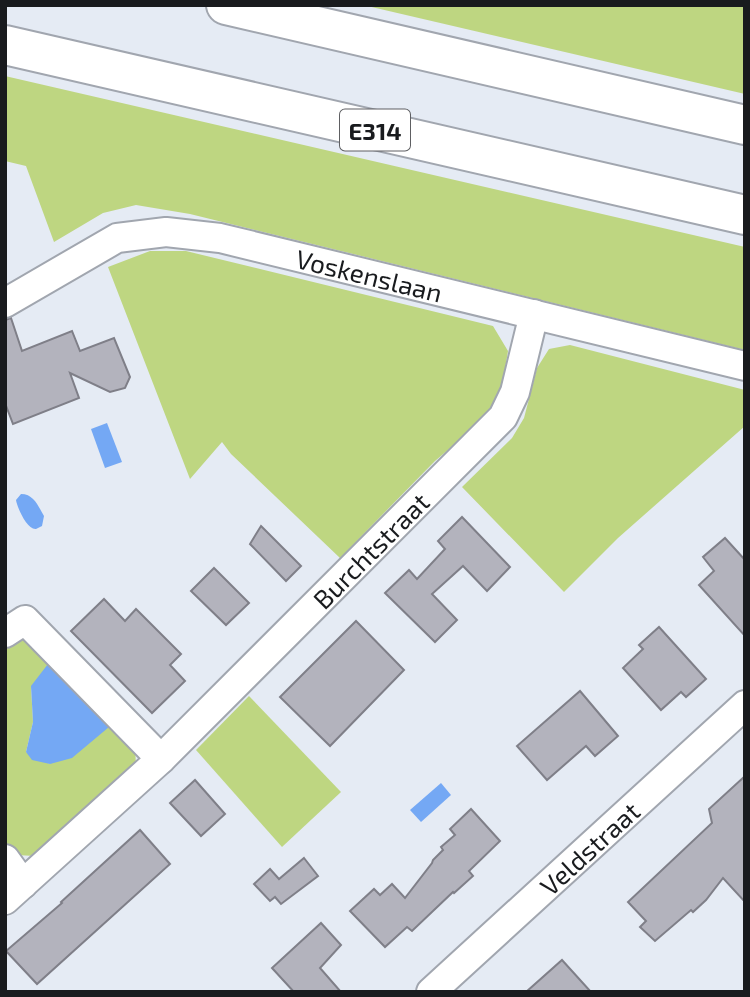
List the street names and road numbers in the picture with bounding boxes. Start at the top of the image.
road number: E314 [340,110,410,150]
street label: Voskenslaan [293,242,446,307]
street label: Burchtstraat [306,486,434,614]
street label: Veldstraat [533,794,645,901]

